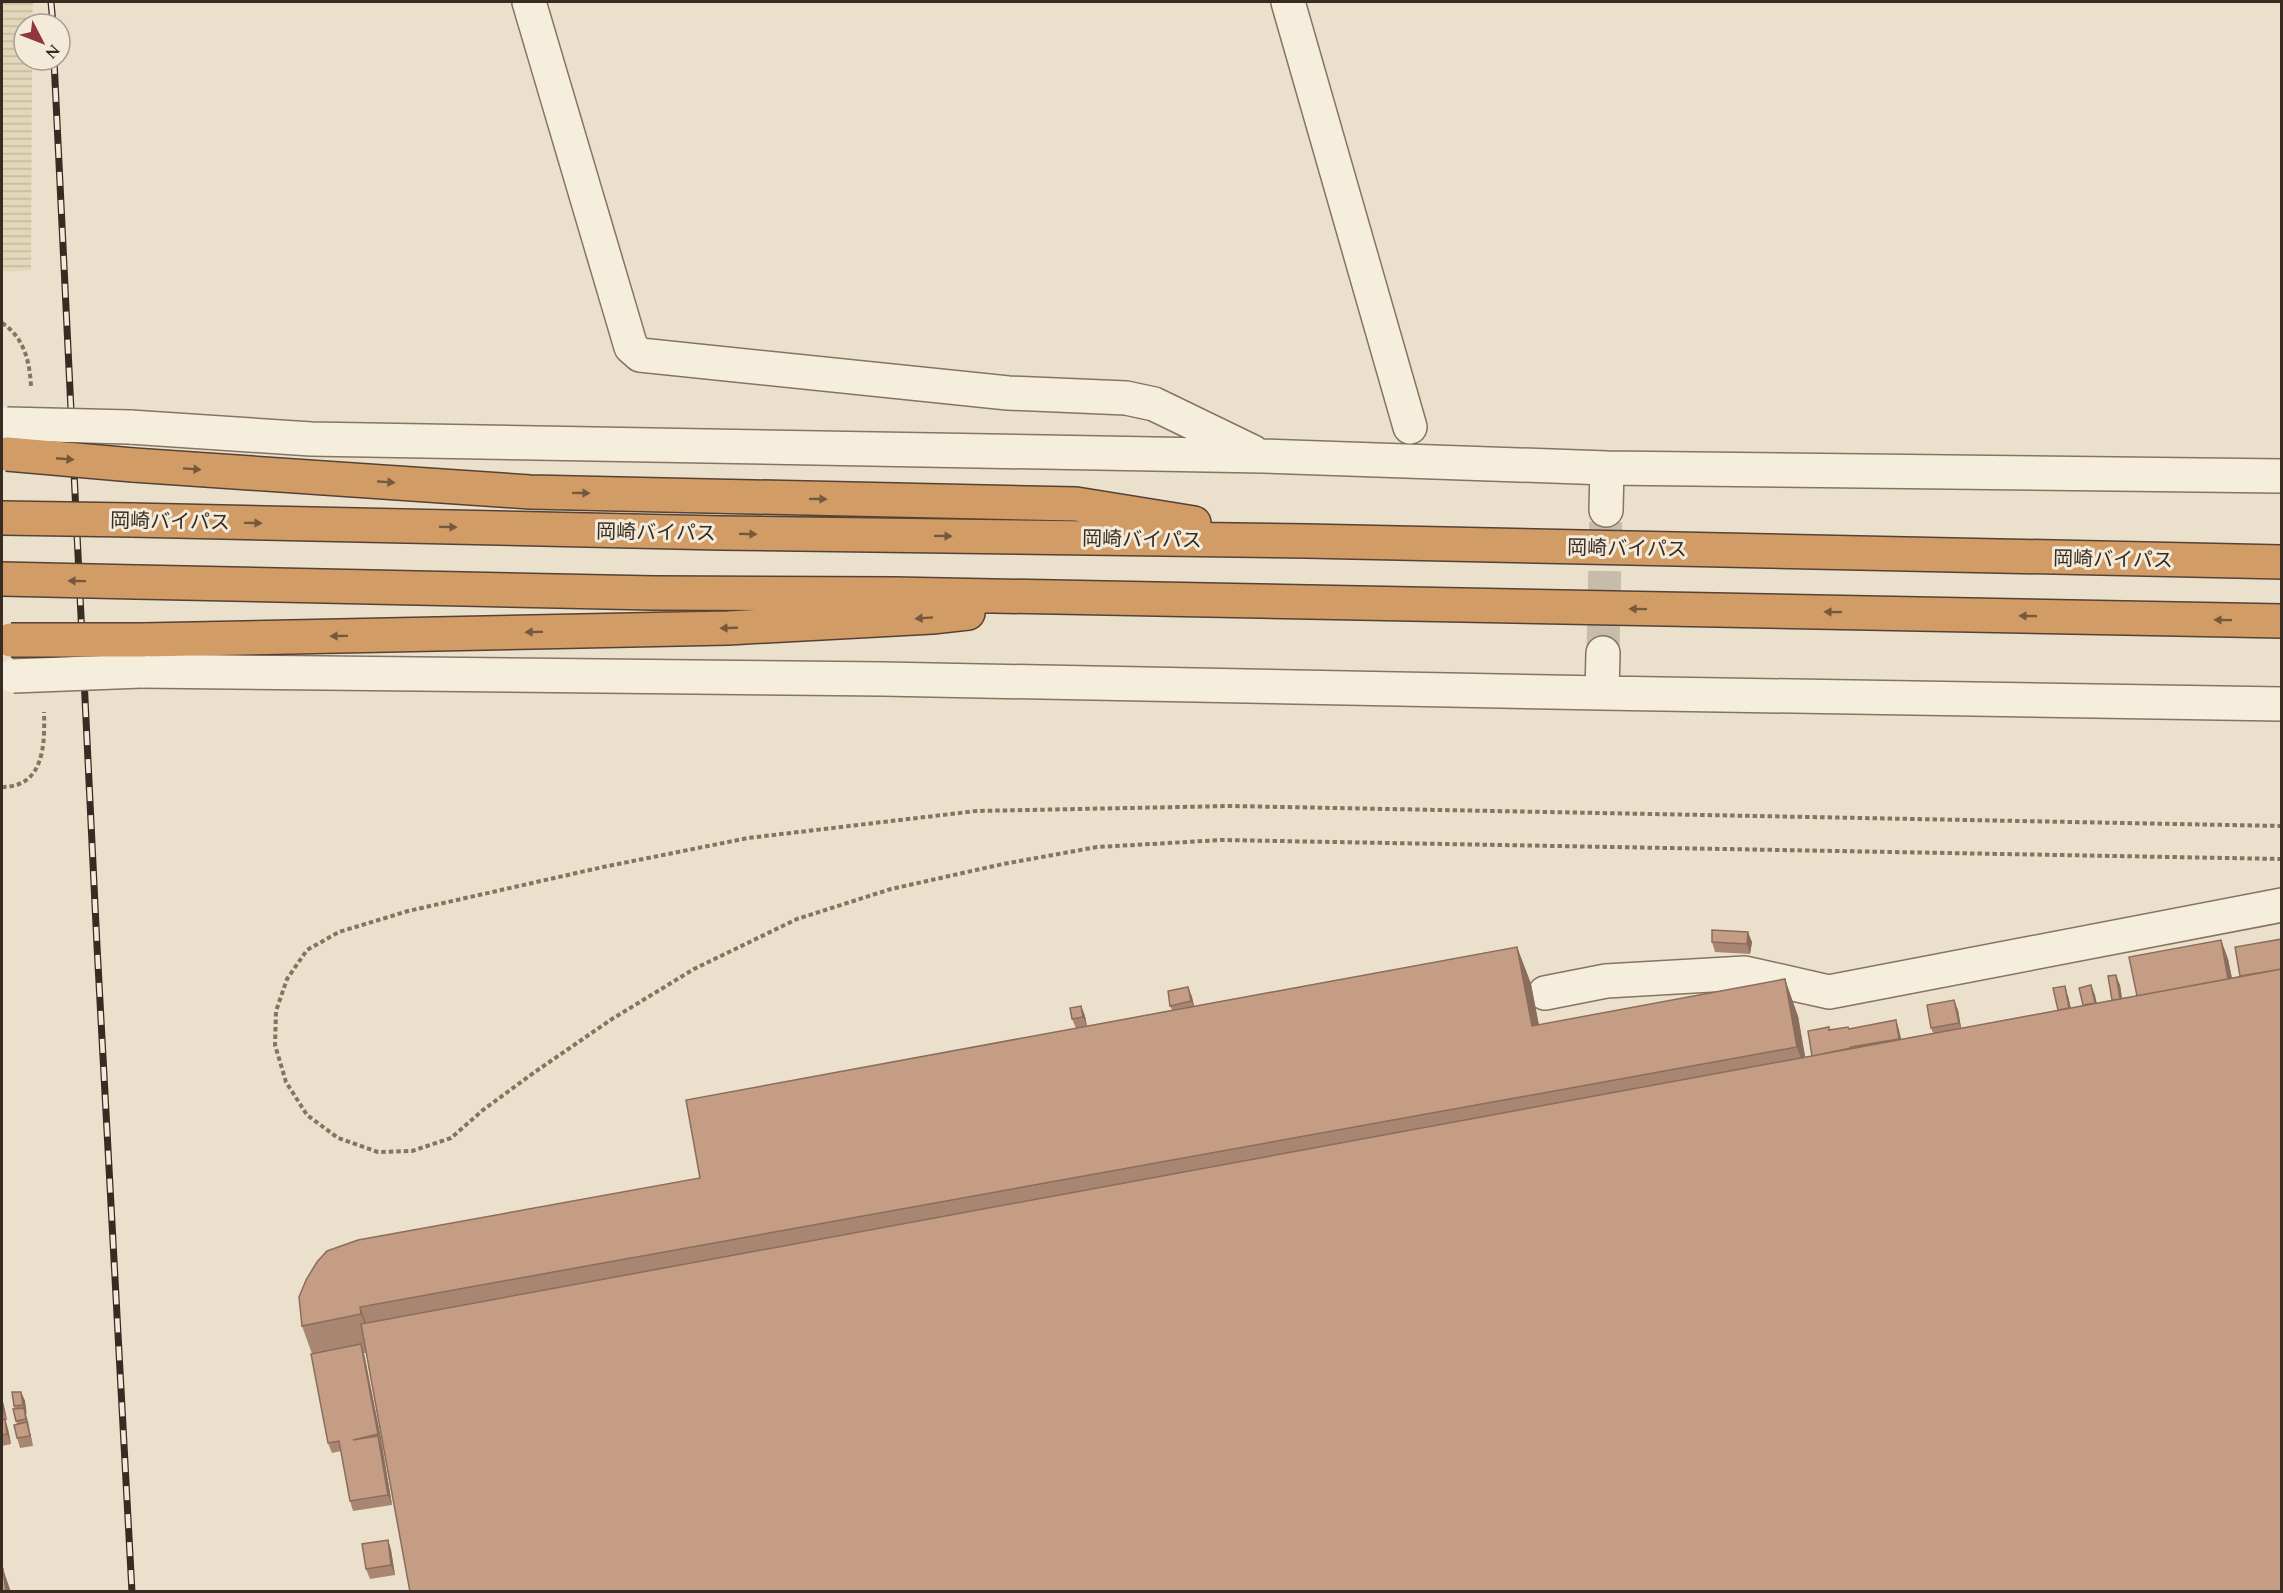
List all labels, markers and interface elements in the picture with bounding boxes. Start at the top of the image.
north arrow [12,12,72,72]
text: N [39,38,66,64]
one-way arrow [55,454,74,464]
one-way arrow [182,464,201,473]
one-way arrow [377,477,396,487]
one-way arrow [571,488,590,498]
one-way arrow [808,494,827,503]
street label: 岡崎バイパス [110,506,230,538]
street label: 岡崎バイパス [596,517,716,549]
one-way arrow [244,518,263,528]
one-way arrow [439,523,458,532]
street label: 岡崎バイパス [1082,524,1202,556]
one-way arrow [739,529,758,539]
one-way arrow [934,532,953,541]
street label: 岡崎バイパス [1567,533,1687,565]
street label: 岡崎バイパス [2053,544,2173,576]
one-way arrow [68,576,87,586]
one-way arrow [1629,604,1648,613]
one-way arrow [1824,607,1843,617]
one-way arrow [2019,611,2038,621]
one-way arrow [914,613,933,622]
one-way arrow [2214,615,2233,625]
one-way arrow [719,624,738,633]
one-way arrow [525,628,544,637]
one-way arrow [330,632,349,641]

